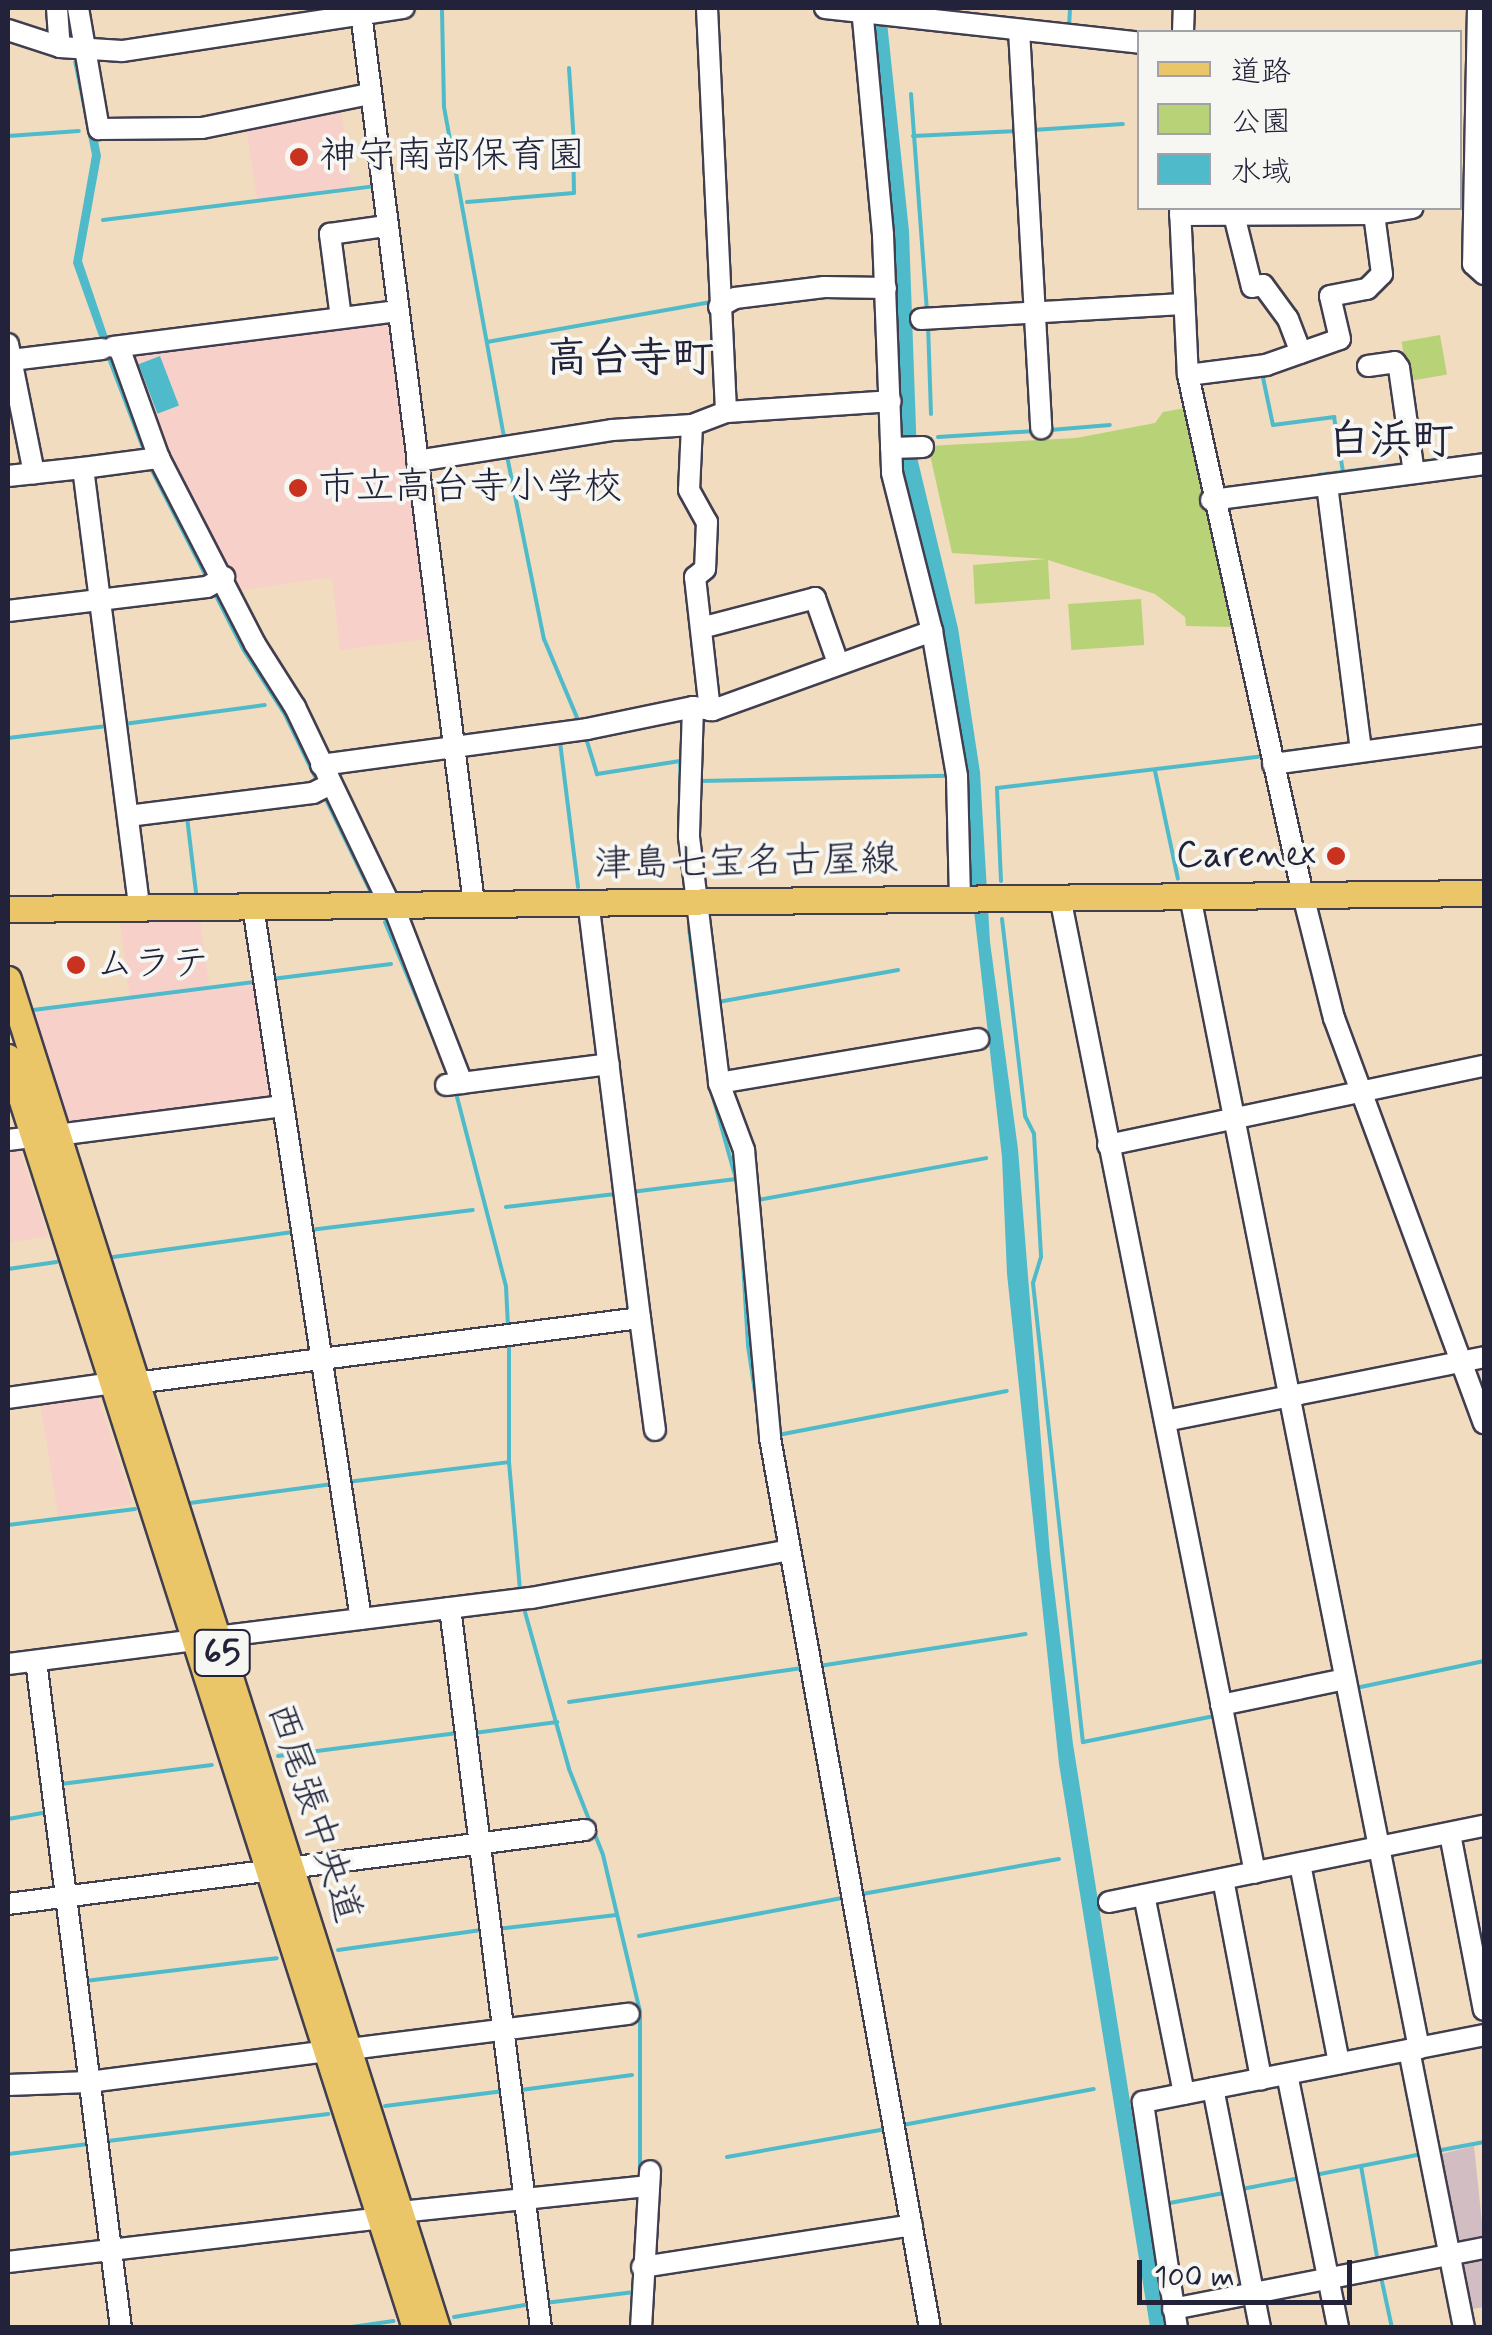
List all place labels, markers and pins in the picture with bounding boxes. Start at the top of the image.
place label: 神守南部保育園 [319,134,585,180]
marker: 神守南部保育園 [288,146,310,168]
place label: 市立高台寺小学校 [318,465,622,511]
marker: 市立高台寺小学校 [287,477,309,499]
place label: Carenex [1176,833,1316,879]
marker: Carenex [1325,845,1347,867]
place label: ムラテ [96,942,210,988]
marker: ムラテ [65,954,87,976]

